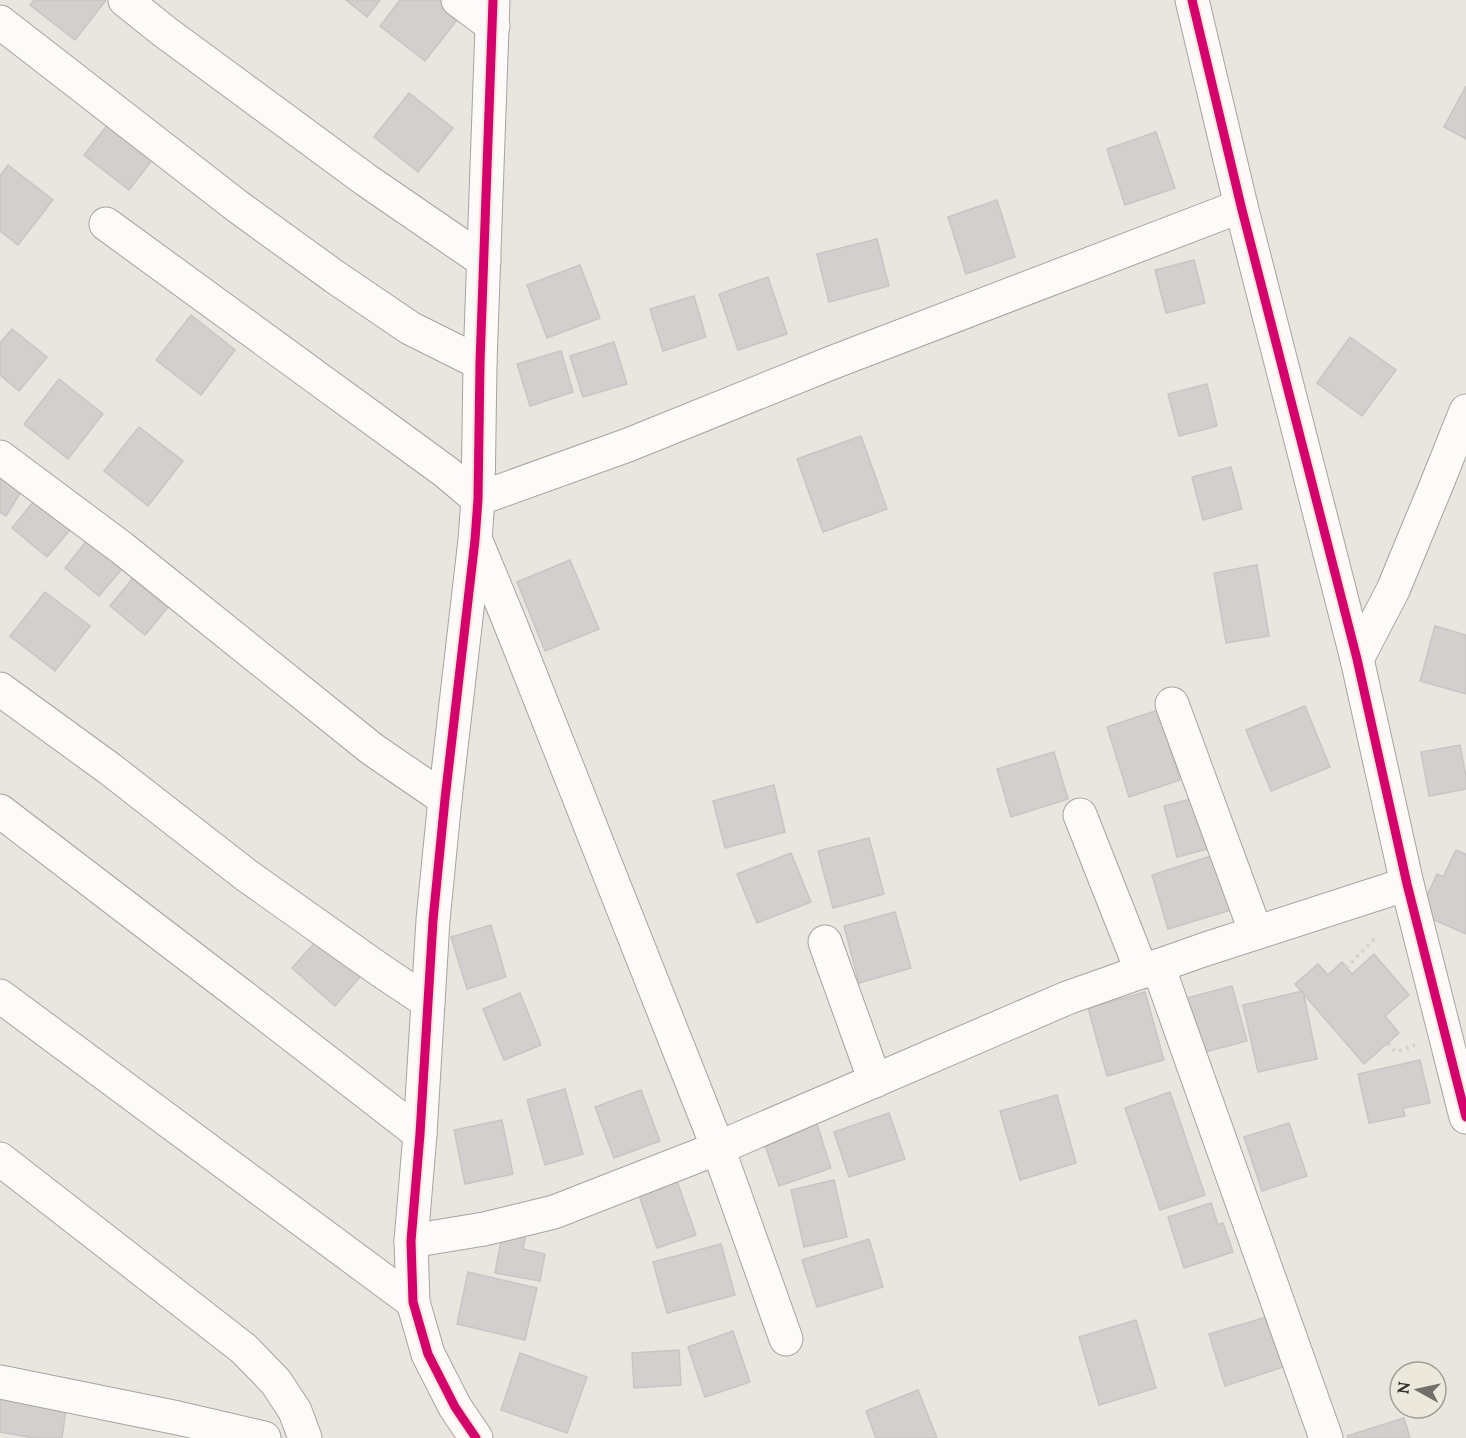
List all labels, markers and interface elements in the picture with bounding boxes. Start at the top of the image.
north arrow [1388,1360,1448,1420]
text: N [1392,1380,1414,1395]

